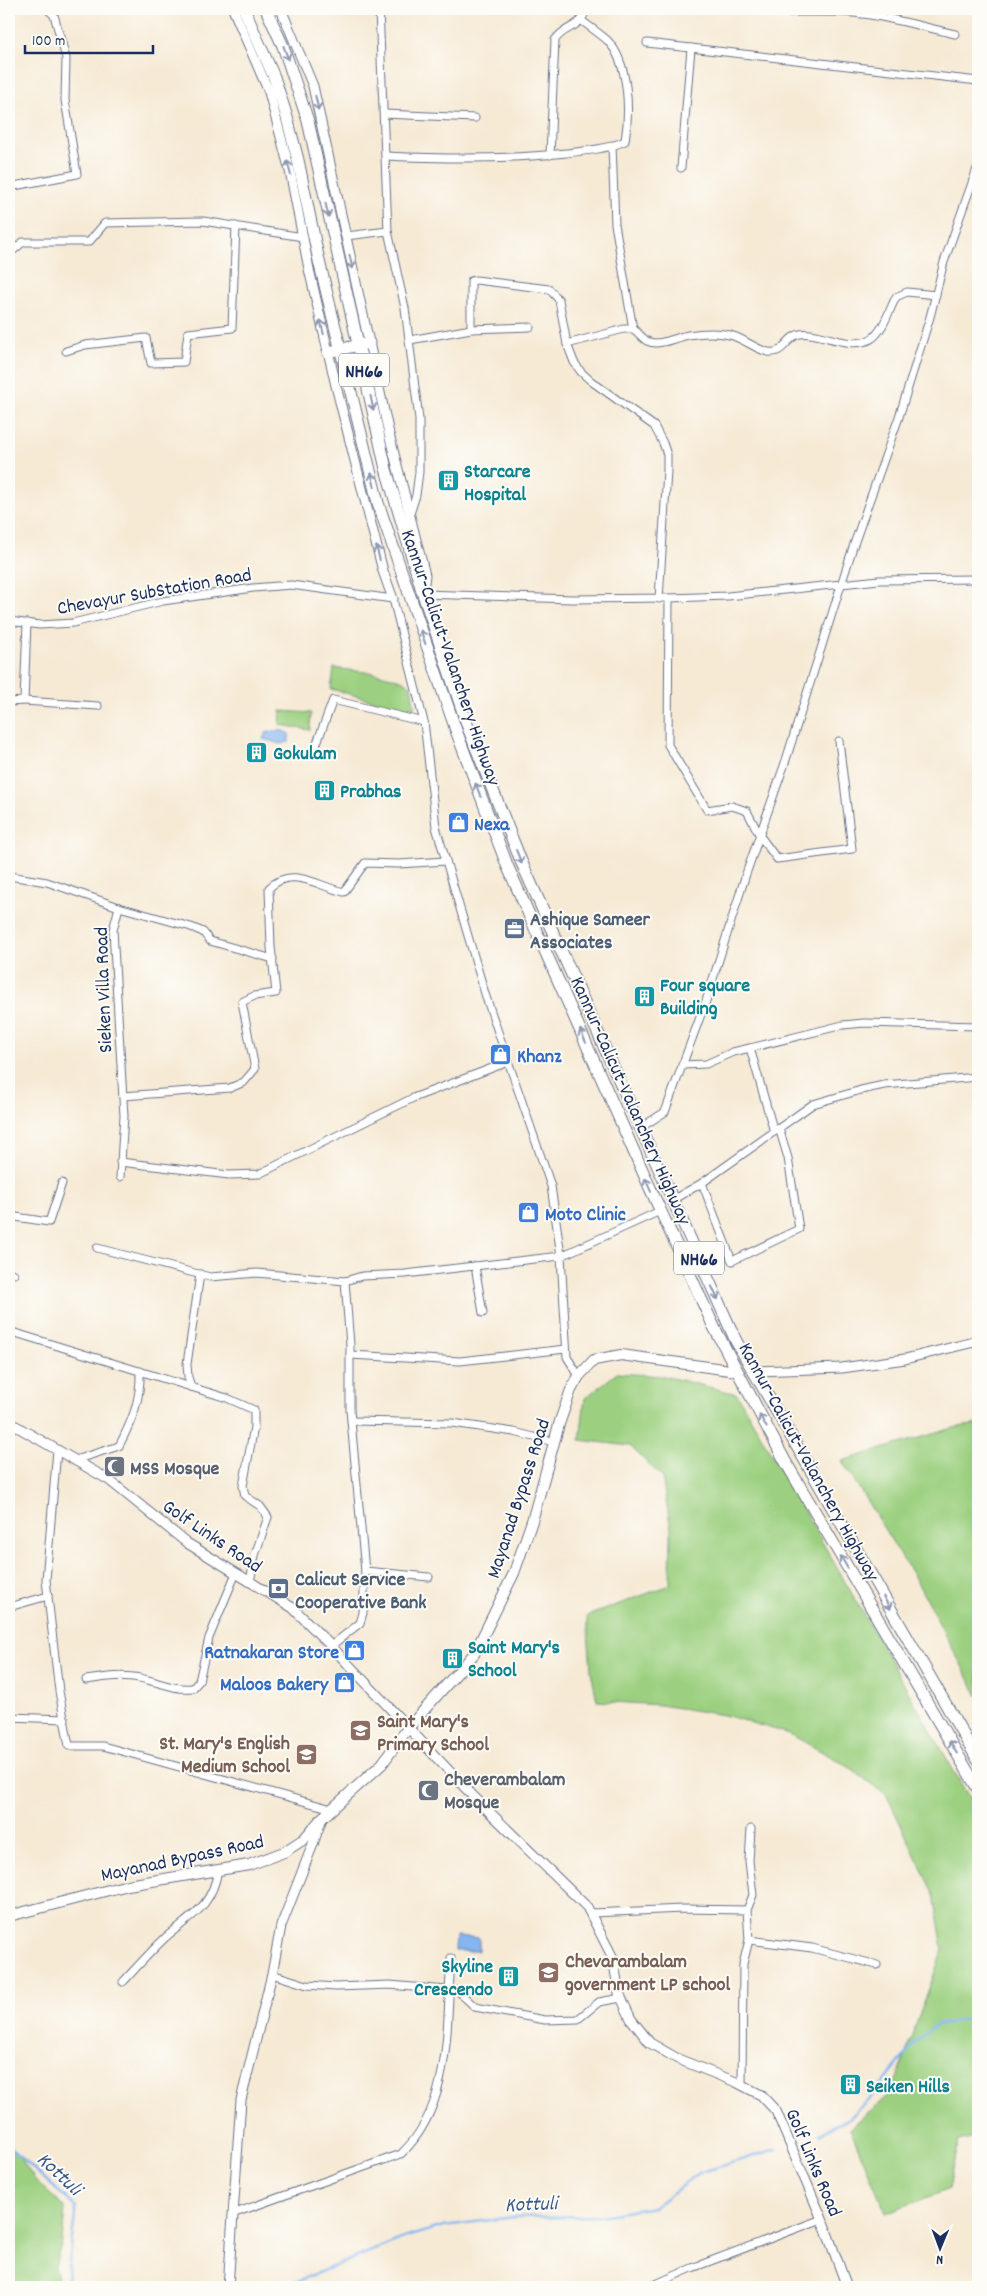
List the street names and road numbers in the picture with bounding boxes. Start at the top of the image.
road number: NH66 [339,354,389,386]
street label: Kannur-Calicut-Valanchery Highway [392,526,507,791]
street label: Chevayur SubStation Road [55,562,254,624]
street label: Sieken Villa Road [89,926,121,1053]
street label: Kannur-Calicut-Valanchery Highway [562,973,697,1231]
road number: NH66 [674,1242,724,1274]
street label: Kannur-Calicut-Valanchery Highway [730,1338,885,1588]
street label: Mayanad Bypass Road [481,1416,559,1582]
street label: Golf Links Road [156,1494,267,1581]
street label: Mayanad Bypass Road [98,1829,267,1891]
street label: Golf Links Road [777,2105,848,2222]

